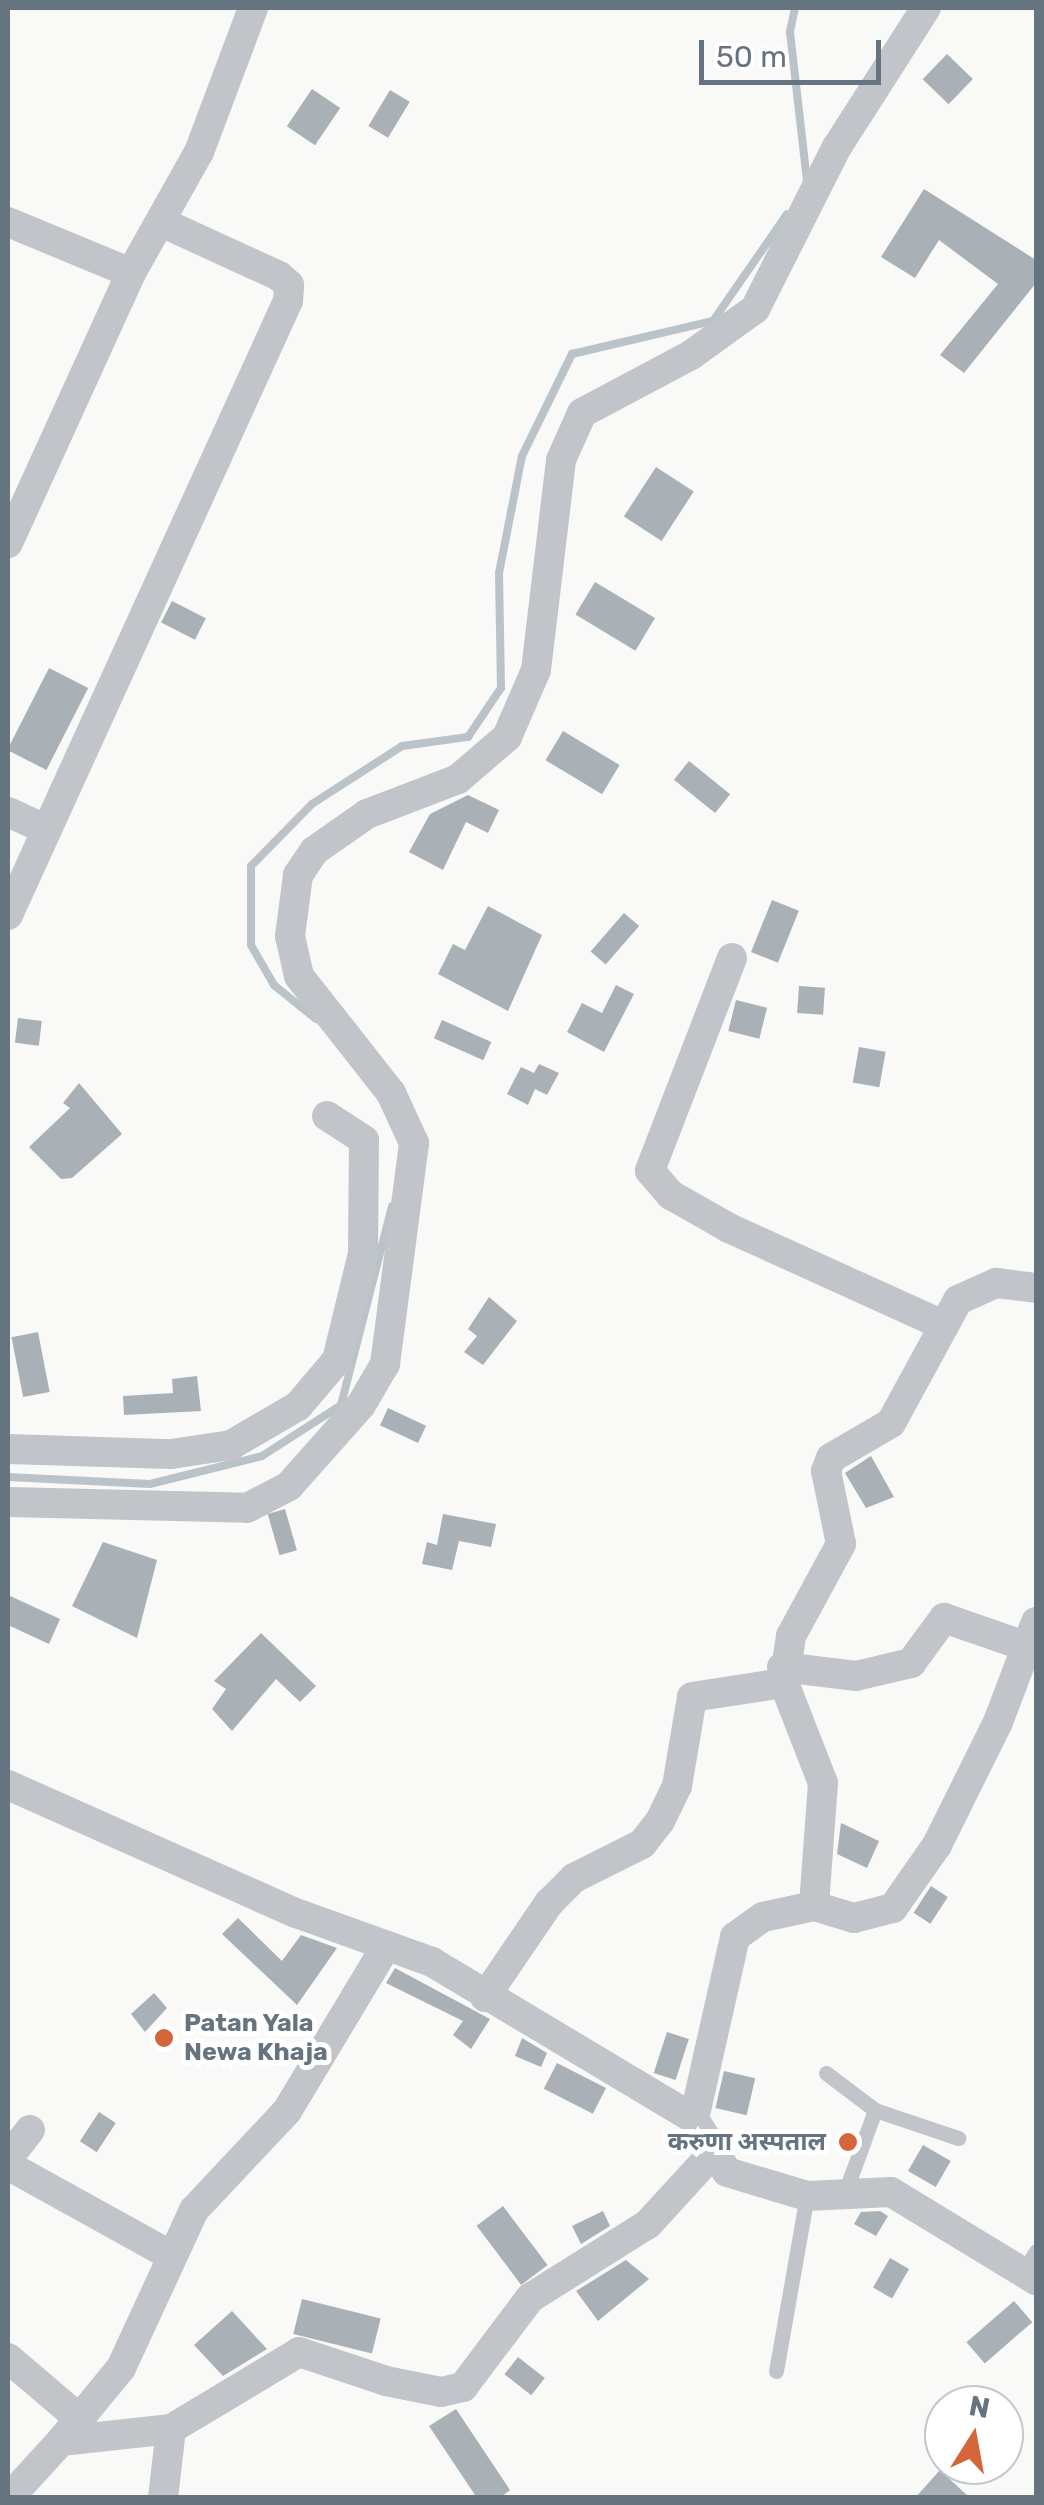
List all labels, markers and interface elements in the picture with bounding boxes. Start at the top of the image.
scale bar [704,20,886,82]
text: 50 m [716,39,787,75]
place label: Patan Yala Newa Khaja [184,2009,328,2068]
marker: Patan Yala Newa Khaja [153,2027,175,2049]
place label: करुणा अस्पताल [668,2127,826,2157]
marker: करुणा अस्पताल [835,2129,861,2155]
north arrow [924,2385,1024,2485]
text: N [966,2389,992,2425]

